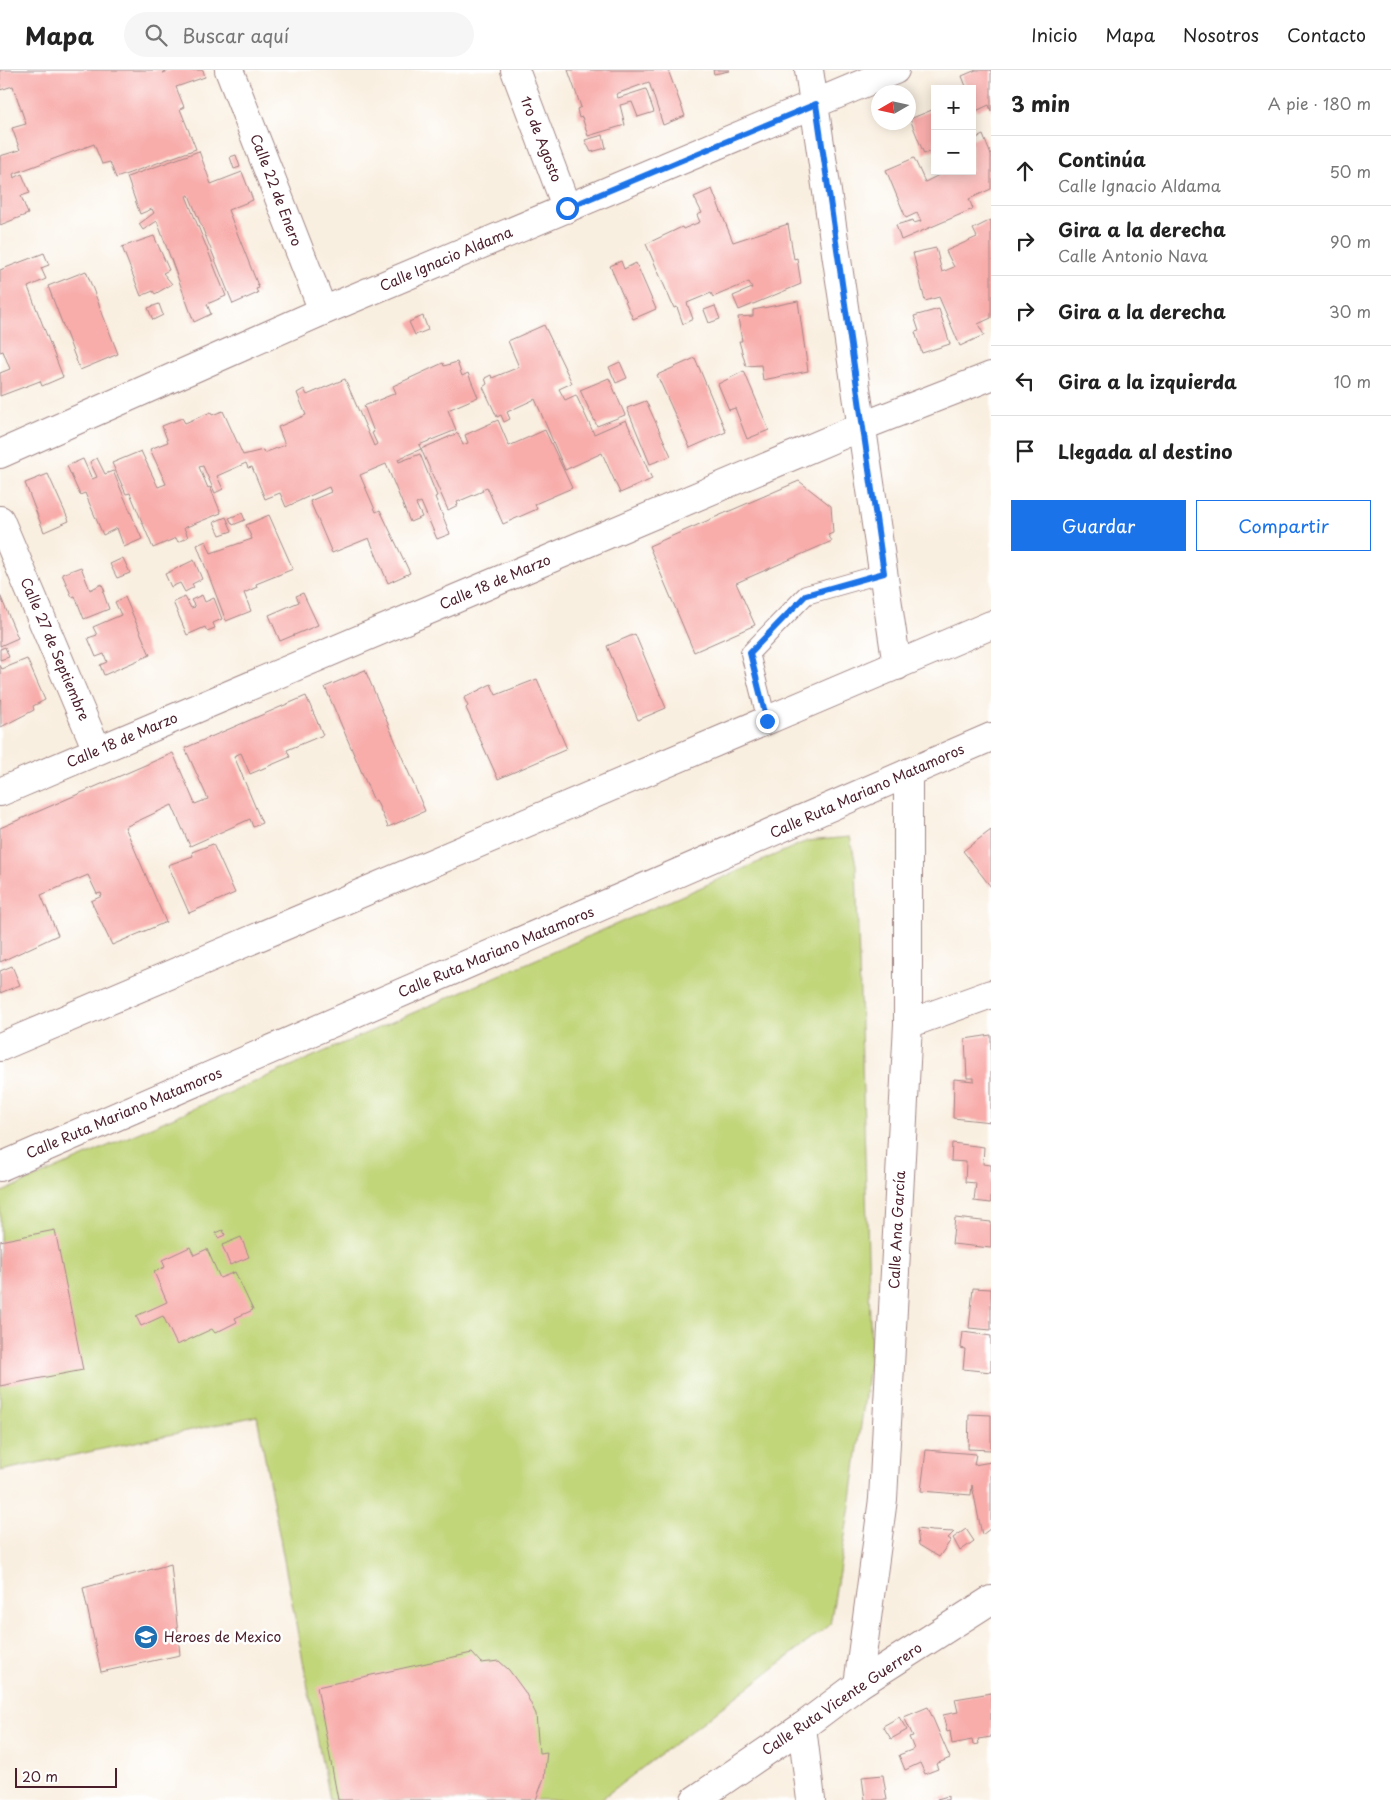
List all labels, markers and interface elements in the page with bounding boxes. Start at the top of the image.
search box [124,12,474,57]
text: Mapa [25,17,94,53]
icon: search [142,21,170,49]
text: Buscar aquí [182,21,289,49]
text: Inicio [1031,21,1078,48]
text: Mapa [1106,21,1155,48]
text: Nosotros [1183,21,1259,48]
text: Contacto [1287,21,1366,48]
north arrow [871,85,916,130]
map controls [931,85,976,175]
button: + [931,85,976,130]
text: 3 min [1011,87,1070,119]
text: A pie · 180 m [1268,91,1371,115]
street label: 1ro de Agosto [515,93,568,185]
button: − [931,130,976,175]
street label: Calle 22 de Enero [245,131,308,249]
text: Continúa [1058,145,1146,173]
icon: ahead [1011,157,1039,185]
text: 50 m [1330,159,1371,183]
text: Calle Ignacio Aldama [1058,173,1221,197]
route start [556,197,579,220]
text: Gira a la derecha [1058,215,1226,243]
street label: Calle Ignacio Aldama [376,221,516,296]
icon: right [1011,227,1039,255]
text: 90 m [1330,229,1371,253]
text: Calle Antonio Nava [1058,243,1208,267]
icon: right [1011,297,1039,325]
text: Gira a la derecha [1058,297,1226,325]
text: 30 m [1329,299,1371,323]
icon: left [1011,367,1039,395]
text: Gira a la izquierda [1058,367,1237,395]
text: 10 m [1334,369,1371,393]
icon: arrive [1011,437,1039,465]
text: Llegada al destino [1058,437,1232,465]
button: Guardar [1011,500,1186,551]
button: Compartir [1196,500,1371,551]
street label: Calle 18 de Marzo [436,549,554,614]
street label: Calle 27 de Septiembre [16,574,95,724]
street label: Calle 18 de Marzo [63,707,181,772]
route end [756,710,779,733]
street label: Calle Ruta Mariano Matamoros [766,738,967,843]
street label: Calle Ruta Mariano Matamoros [395,901,597,1002]
street label: Calle Ruta Mariano Matamoros [23,1062,225,1163]
street label: Calle Ana García [883,1170,910,1290]
school or university icon: Heroes de Mexico [133,1624,159,1650]
place label: Heroes de Mexico [164,1626,281,1647]
street label: Calle Ruta Vicente Guerrero [757,1637,926,1760]
scale bar [15,1765,118,1788]
text: 20 m [22,1766,58,1787]

